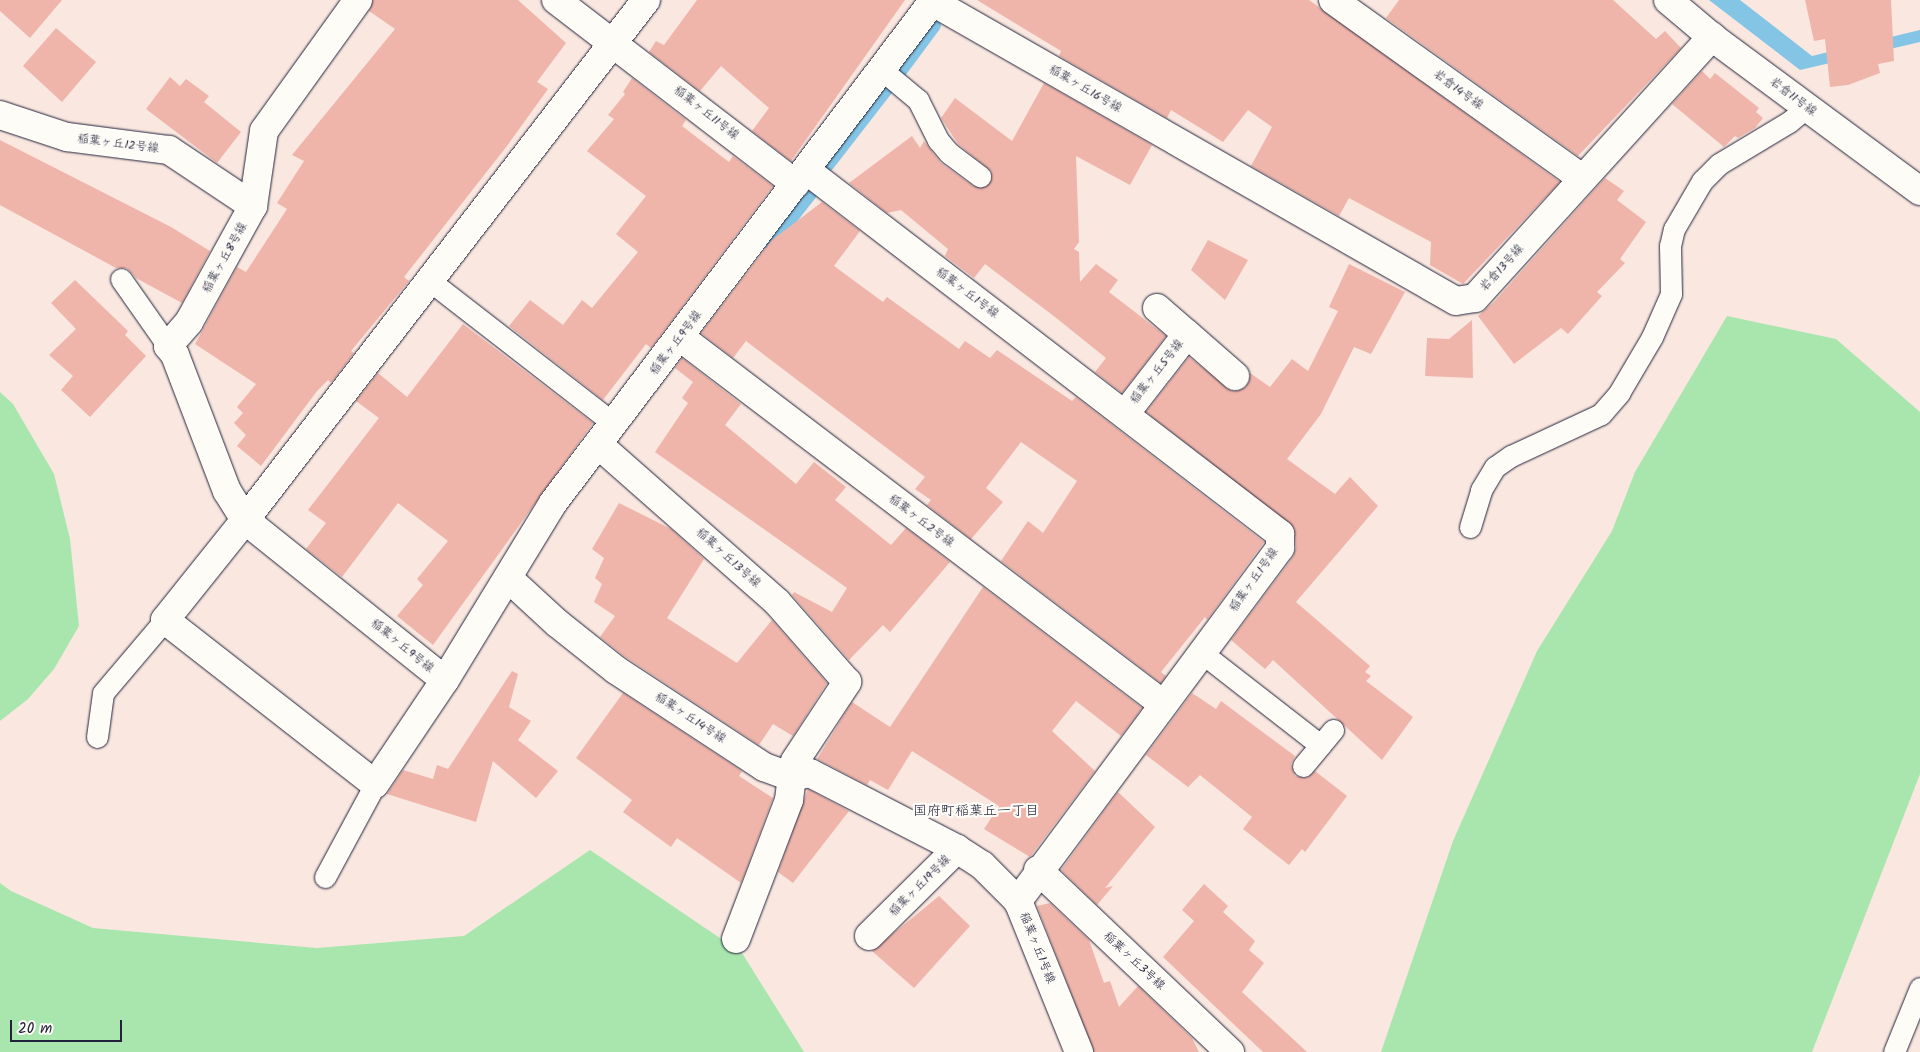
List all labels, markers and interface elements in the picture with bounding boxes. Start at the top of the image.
street label: 稲葉ヶ丘16号線 [1046,62,1124,116]
street label: 岩倉14号線 [1430,67,1486,113]
street label: 岩倉11号線 [1766,75,1820,119]
street label: 稲葉ヶ丘11号線 [670,83,742,143]
street label: 稲葉ヶ丘12号線 [76,132,160,156]
street label: 稲葉ヶ丘8号線 [199,220,251,296]
street label: 岩倉13号線 [1477,241,1527,295]
street label: 稲葉ヶ丘1号線 [932,264,1002,322]
street label: 稲葉ヶ丘9号線 [647,308,705,378]
street label: 稲葉ヶ丘5号線 [1127,337,1187,407]
street label: 稲葉ヶ丘2号線 [885,491,957,551]
street label: 稲葉ヶ丘13号線 [692,525,764,591]
street label: 稲葉ヶ丘1号線 [1226,545,1282,615]
street label: 稲葉ヶ丘9号線 [367,616,437,676]
street label: 稲葉ヶ丘14号線 [652,690,728,746]
district label: 国府町稲葉丘一丁目 [913,803,1039,819]
street label: 稲葉ヶ丘19号線 [886,852,954,920]
street label: 稲葉ヶ丘1号線 [1016,910,1058,986]
street label: 稲葉ヶ丘3号線 [1100,929,1168,993]
scale bar [12,1010,125,1042]
text: 20 m [18,1017,52,1041]

